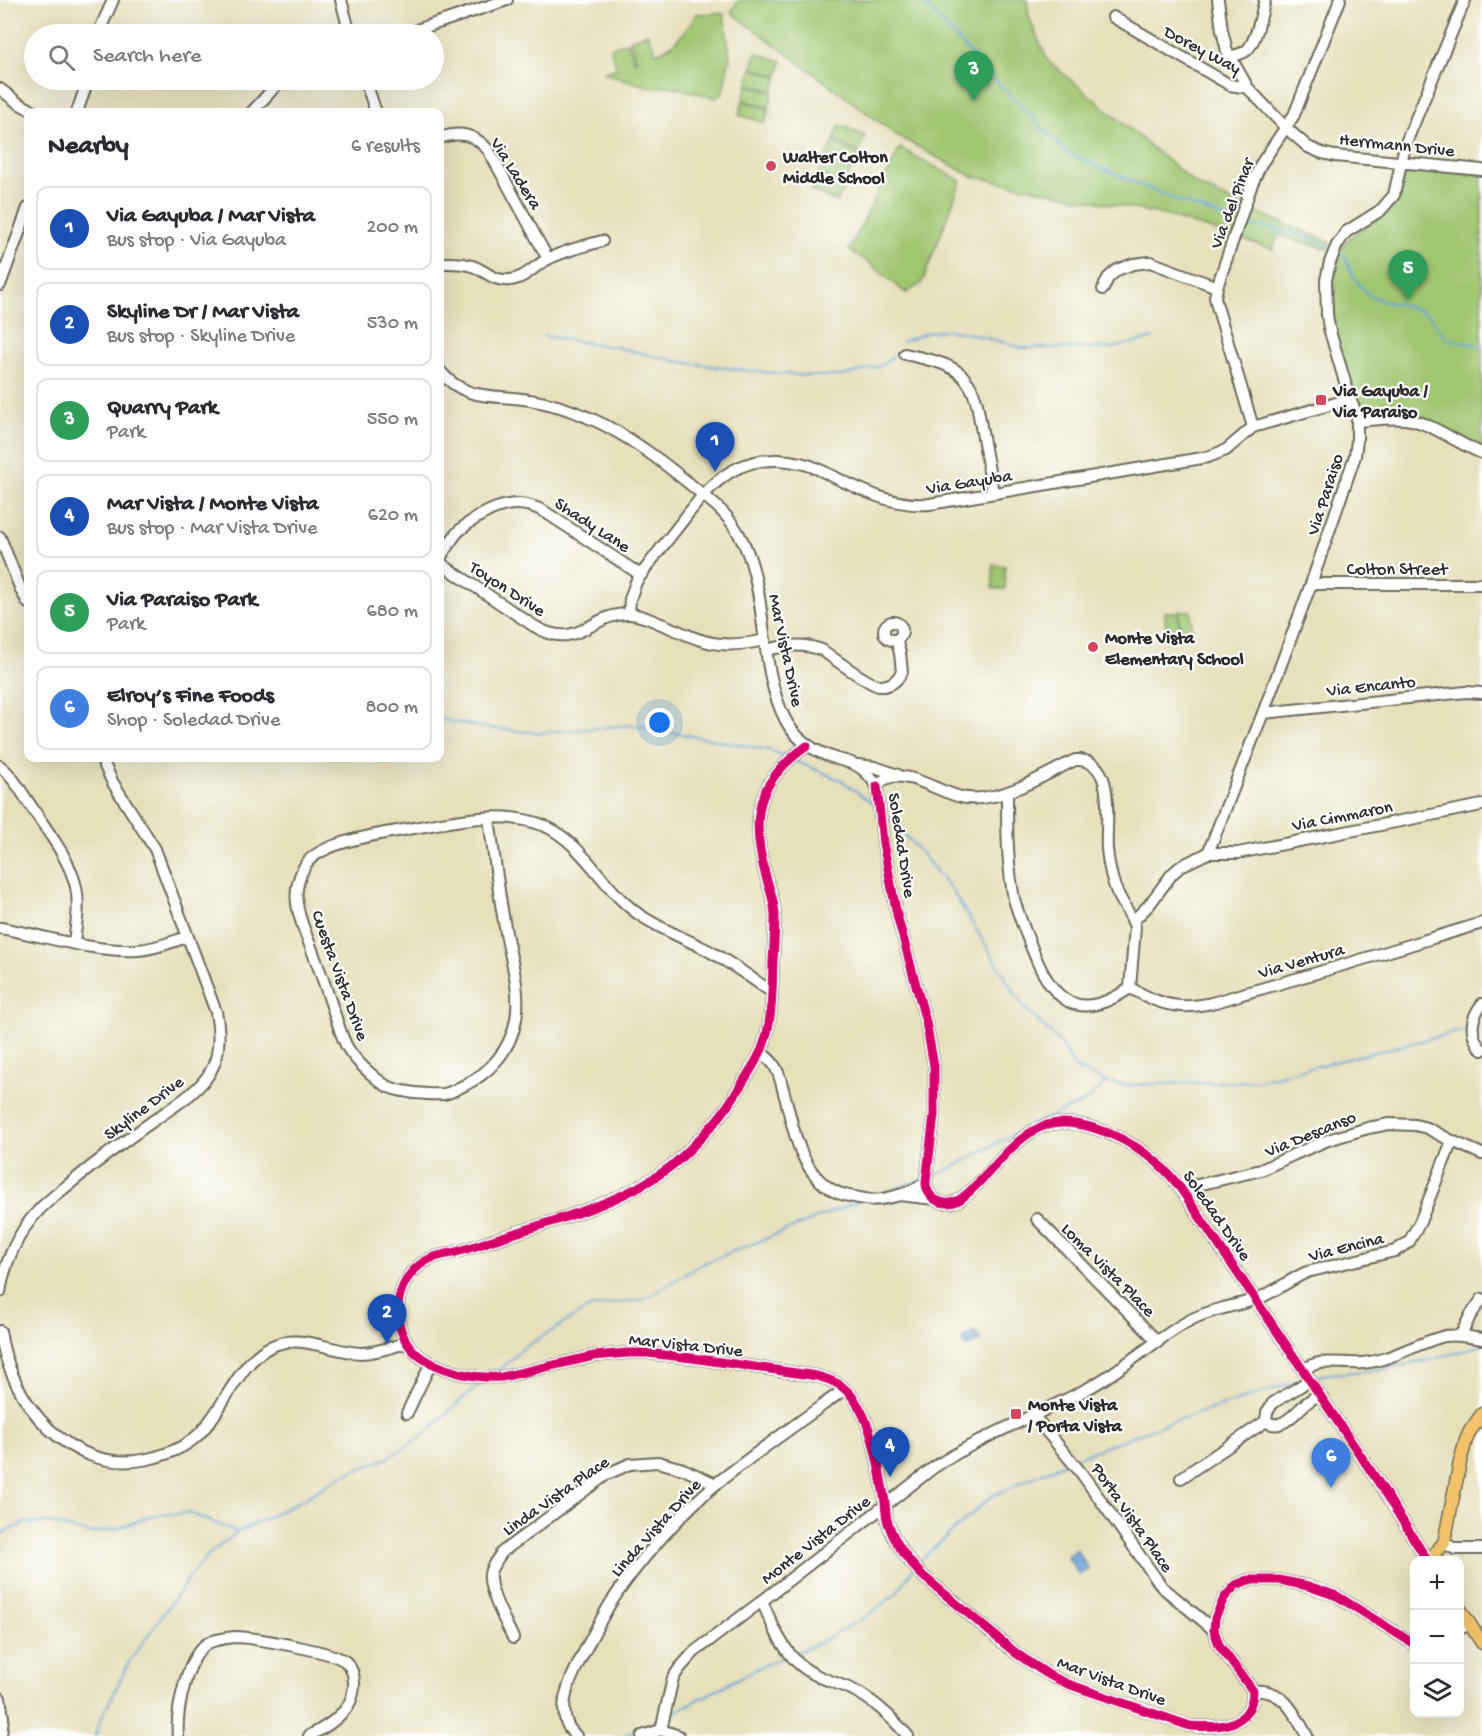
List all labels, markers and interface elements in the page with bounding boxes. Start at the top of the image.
street label: Dorey Way [1159,22,1244,80]
search box [24,24,444,90]
icon: search [45,41,78,74]
text: Search here [93,44,201,70]
pin: 3 [954,51,994,101]
street label: Herrmann Drive [1338,130,1456,163]
text: Nearby [48,132,129,163]
street label: Via Ladera [484,134,546,215]
text: 6 results [351,136,420,159]
place label: Walter Colton Middle School [782,148,888,190]
street label: Via del Pinar [1206,154,1261,253]
marker: Walter Colton Middle School [764,159,778,173]
text: Via Gayuba / Mar Vista [107,204,315,230]
text: 1 [65,217,74,240]
text: 200 m [367,217,418,240]
text: Bus stop · Via Gayuba [107,230,286,253]
pin: 5 [1388,250,1428,300]
text: Skyline Dr / Mar Vista [107,300,299,326]
text: 2 [65,313,74,336]
text: 530 m [367,313,418,336]
text: Bus stop · Skyline Drive [107,326,295,349]
place label: Via Gayuba / Via Paraiso [1332,382,1429,424]
marker: Via Gayuba / Via Paraiso [1314,393,1328,407]
text: Quarry Park [107,396,218,422]
text: 3 [64,409,75,432]
text: 550 m [367,409,418,432]
text: Park [107,422,145,445]
pin: 1 [696,422,734,472]
street label: Via Paraiso [1303,451,1349,539]
street label: Via Gayuba [924,466,1015,501]
text: Mar Vista / Monte Vista [107,492,318,518]
street label: Shady Lane [550,494,634,559]
text: 4 [65,505,74,528]
text: 620 m [368,505,418,528]
text: Bus stop · Mar Vista Drive [107,518,317,541]
street label: Toyon Drive [464,557,549,623]
street label: Colton Street [1347,560,1449,581]
text: Via Paraiso Park [107,588,257,614]
street label: Mar Vista Drive [762,592,807,709]
text: 5 [64,601,75,624]
text: 680 m [367,601,418,624]
text: Park [107,614,145,637]
place label: Monte Vista Elementary School [1105,629,1244,671]
marker: Monte Vista Elementary School [1086,640,1100,654]
street label: Via Encanto [1325,672,1417,703]
text: Elroy’s Fine Foods [107,684,274,710]
text: 6 [64,697,75,720]
text: 800 m [365,697,418,720]
your location [645,708,674,737]
text: Shop · Soledad Drive [107,710,280,733]
street label: Soledad Drive [882,792,919,900]
street label: Via Cimmaron [1290,797,1395,838]
street label: Cuesta Vista Drive [305,908,372,1045]
street label: Via Ventura [1255,940,1348,985]
street label: Skyline Drive [100,1072,189,1146]
street label: Via Descanso [1261,1108,1360,1163]
street label: Soledad Drive [1177,1167,1255,1266]
street label: Loma Vista Place [1056,1219,1159,1323]
street label: Via Encina [1306,1229,1387,1268]
pin: 2 [368,1294,406,1344]
street label: Mar Vista Drive [628,1330,744,1363]
place label: Monte Vista / Porta Vista [1027,1396,1123,1438]
marker: Monte Vista / Porta Vista [1009,1407,1023,1421]
pin: 4 [870,1428,910,1477]
pin: 6 [1312,1438,1350,1488]
street label: Linda Vista Place [499,1452,614,1542]
street label: Porta Vista Place [1085,1459,1177,1578]
street label: Linda Vista Drive [607,1475,707,1582]
street label: Monte Vista Drive [758,1491,876,1590]
map controls [1410,1556,1464,1718]
button: + [1410,1556,1464,1610]
button: − [1410,1610,1464,1664]
street label: Mar Vista Drive [1054,1653,1169,1712]
button: layers [1410,1664,1464,1718]

